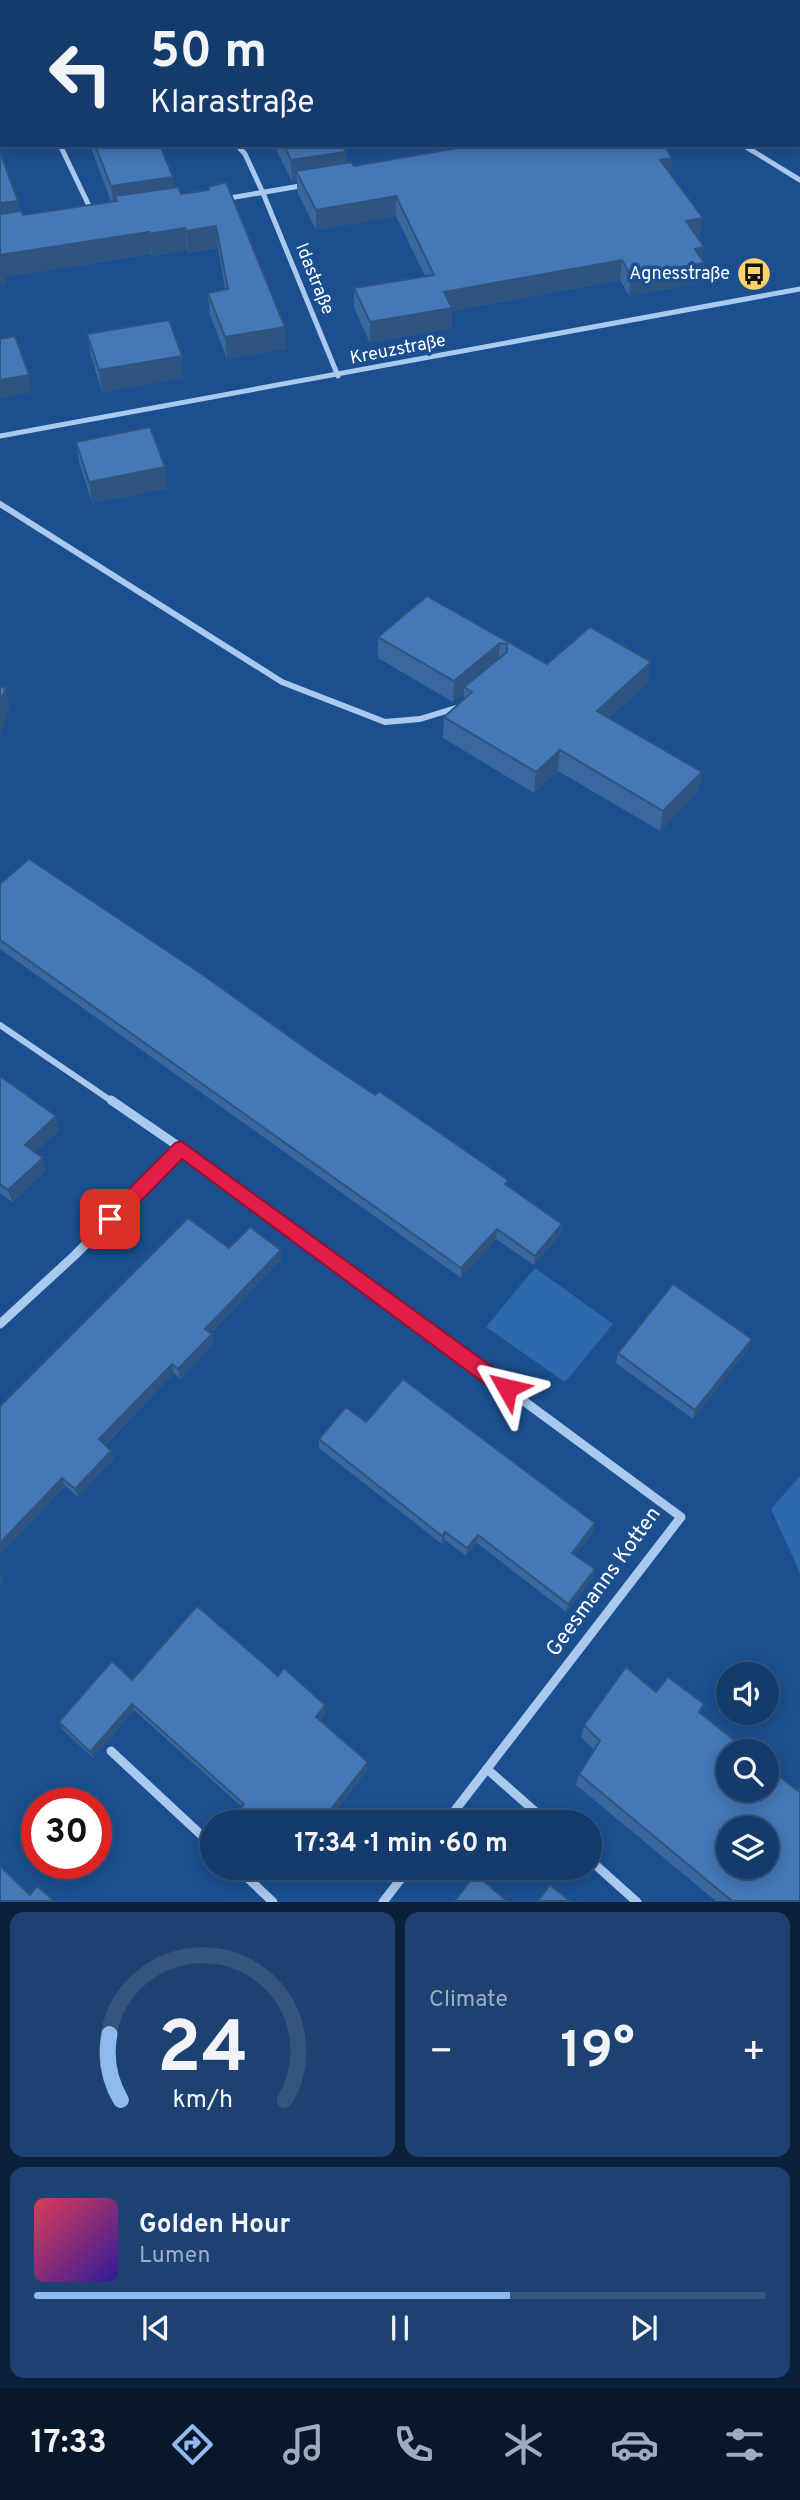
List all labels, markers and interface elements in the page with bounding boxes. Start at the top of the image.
text: 50 m [150,23,267,85]
icon: left [35,28,126,119]
text: Klarastraße [150,84,314,124]
street label: Idastraße [289,240,339,318]
bus stop icon: Agnesstraße [735,255,773,293]
place label: Agnesstraße [629,263,730,286]
street label: Kreuzstraße [348,329,448,371]
pin [80,1189,140,1249]
icon: arrive [91,1200,129,1238]
position arrow [470,1351,544,1425]
street label: Geesmanns Kotten [541,1502,667,1662]
map controls [716,1662,779,1879]
button: sound [716,1662,779,1725]
button: search [716,1739,779,1802]
speed limit sign: 30 [21,1788,112,1879]
button: layers [716,1816,779,1879]
text: 17:34 · 1 min · 60 m [294,1828,508,1861]
text: Climate [429,1986,508,2015]
text: 24 [157,2007,248,2099]
text: 19° [560,2020,635,2086]
text: − [429,2029,454,2078]
text: + [741,2029,766,2078]
text: km/h [172,2085,233,2117]
text: Golden Hour [139,2209,290,2242]
text: Lumen [139,2242,210,2271]
icon: previous [137,2309,175,2347]
icon: pause [381,2309,419,2347]
icon: next [625,2309,663,2347]
icon: directions [168,2420,217,2469]
icon: music [279,2420,328,2469]
icon: phone [389,2420,438,2469]
icon: climate [499,2420,548,2469]
icon: car [610,2420,659,2469]
icon: filters [720,2420,769,2469]
text: 17:33 [31,2424,107,2464]

